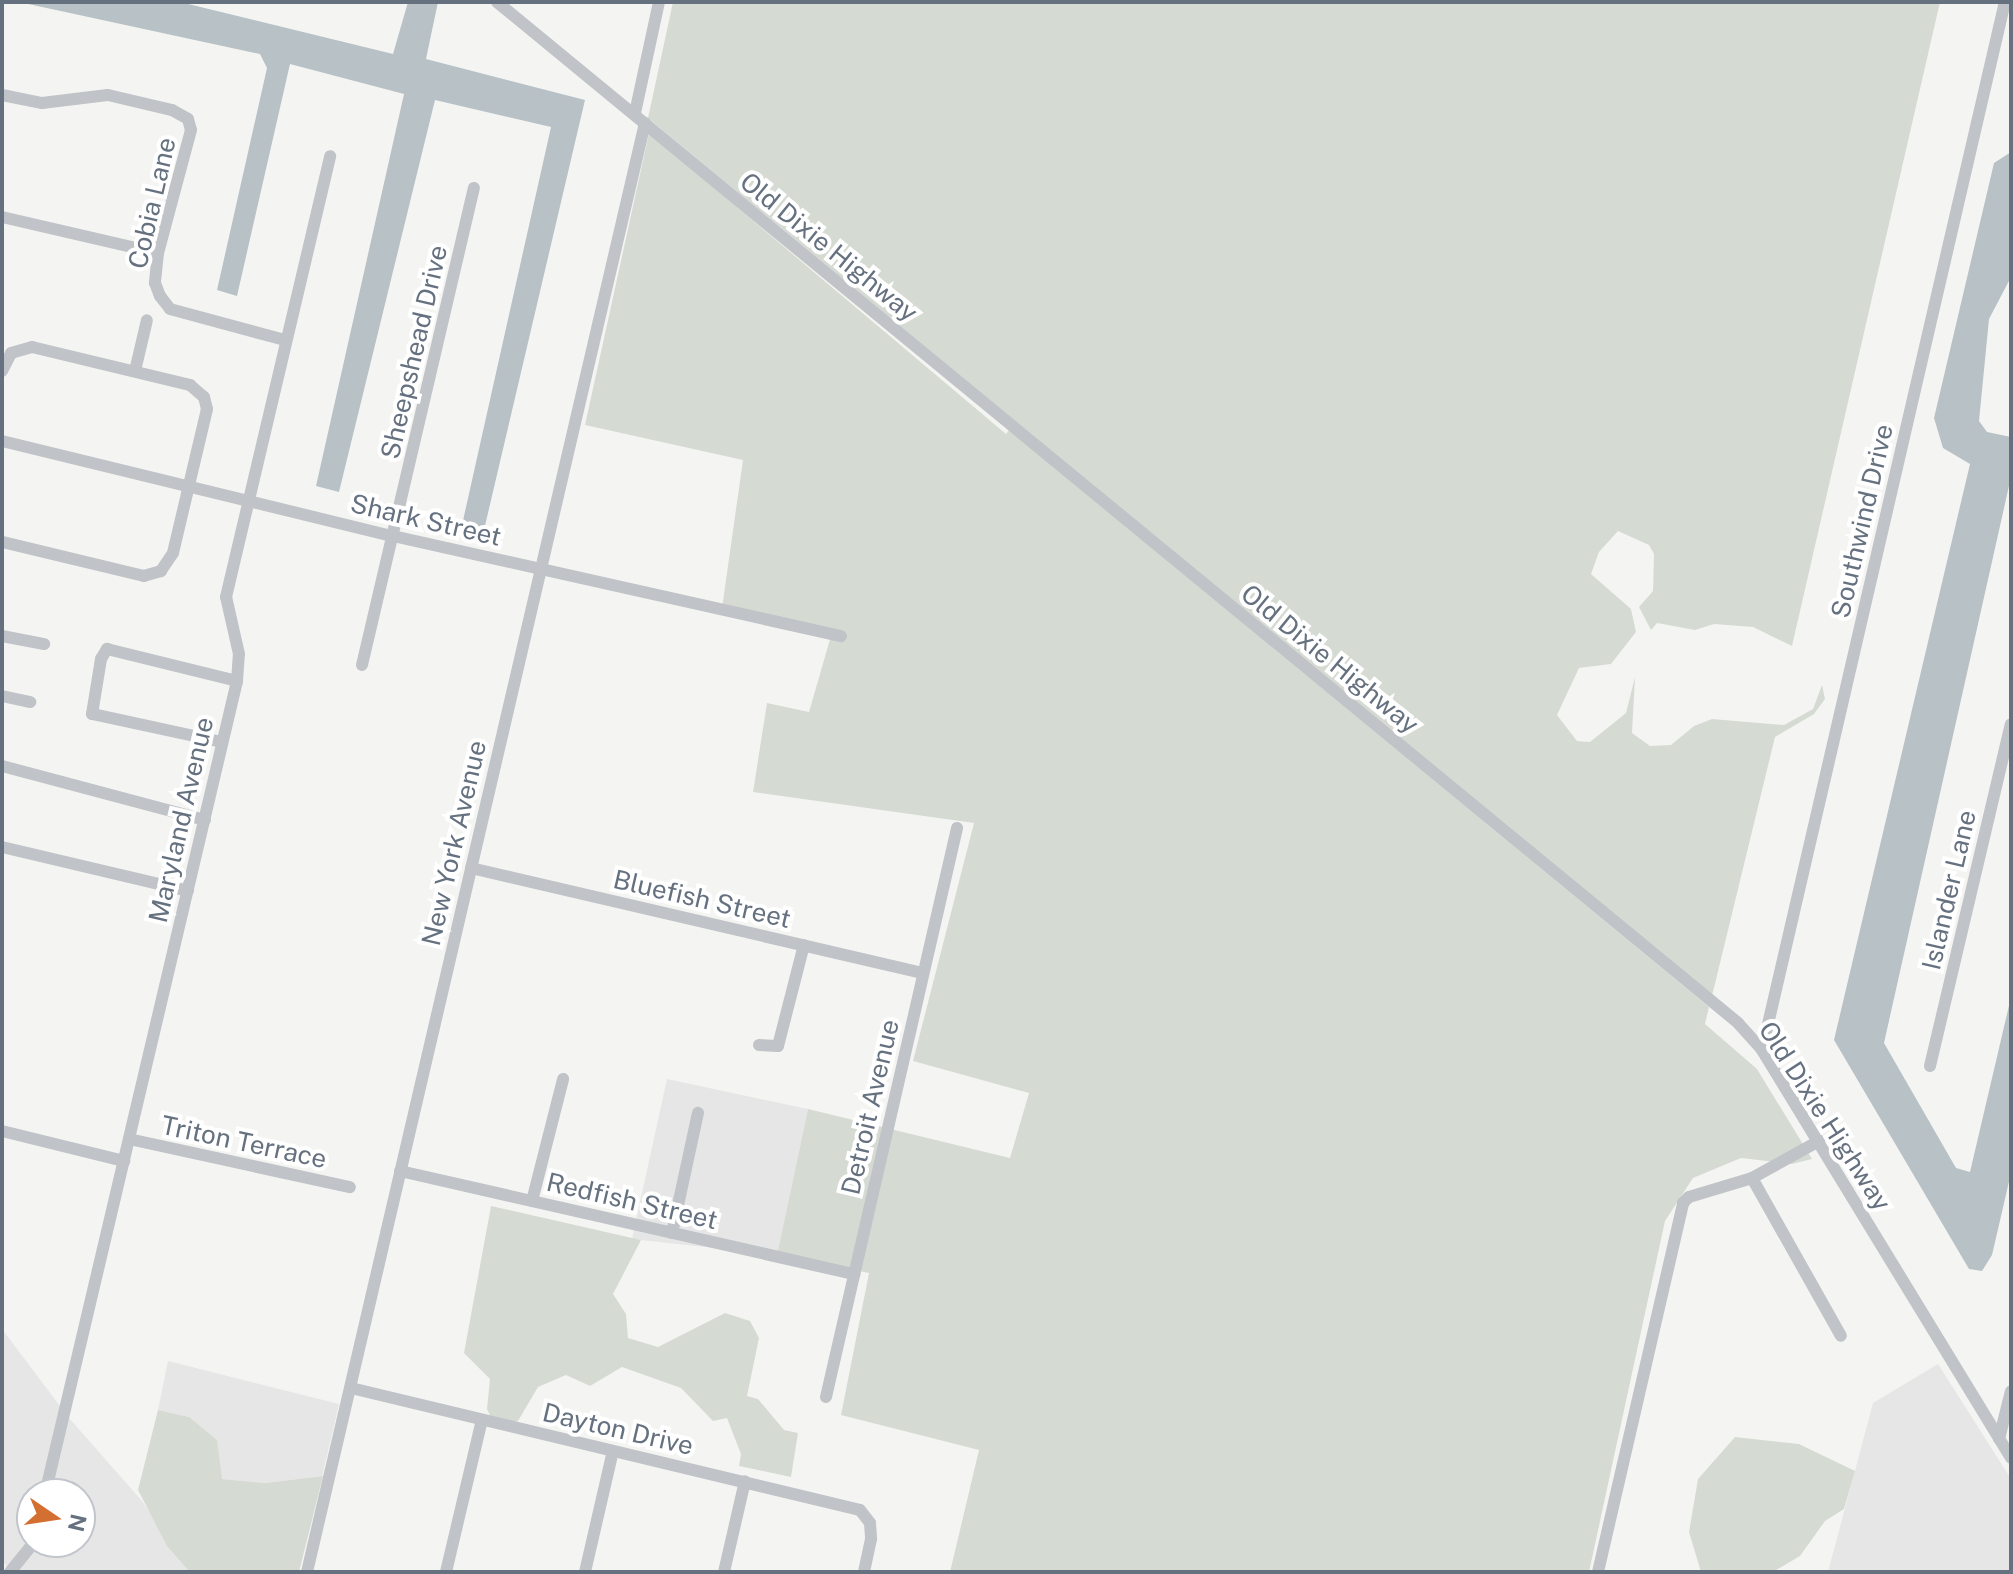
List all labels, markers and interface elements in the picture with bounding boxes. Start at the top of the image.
street label: Cobia Lane [122,134,182,272]
street label: Old Dixie Highway [734,166,924,328]
street label: Sheepshead Drive [374,242,454,462]
street label: Southwind Drive [1825,421,1899,621]
street label: Shark Street [348,488,504,552]
street label: Old Dixie Highway [1235,578,1425,740]
street label: Maryland Avenue [142,714,220,926]
street label: New York Avenue [415,737,493,949]
street label: Islander Lane [1915,807,1983,973]
street label: Bluefish Street [610,863,794,935]
street label: Old Dixie Highway [1752,1015,1898,1217]
street label: Detroit Avenue [835,1016,905,1198]
street label: Triton Terrace [158,1109,330,1175]
street label: Redfish Street [543,1166,721,1236]
street label: Dayton Drive [539,1396,697,1462]
north arrow [16,1478,96,1558]
text: N [63,1512,92,1534]

